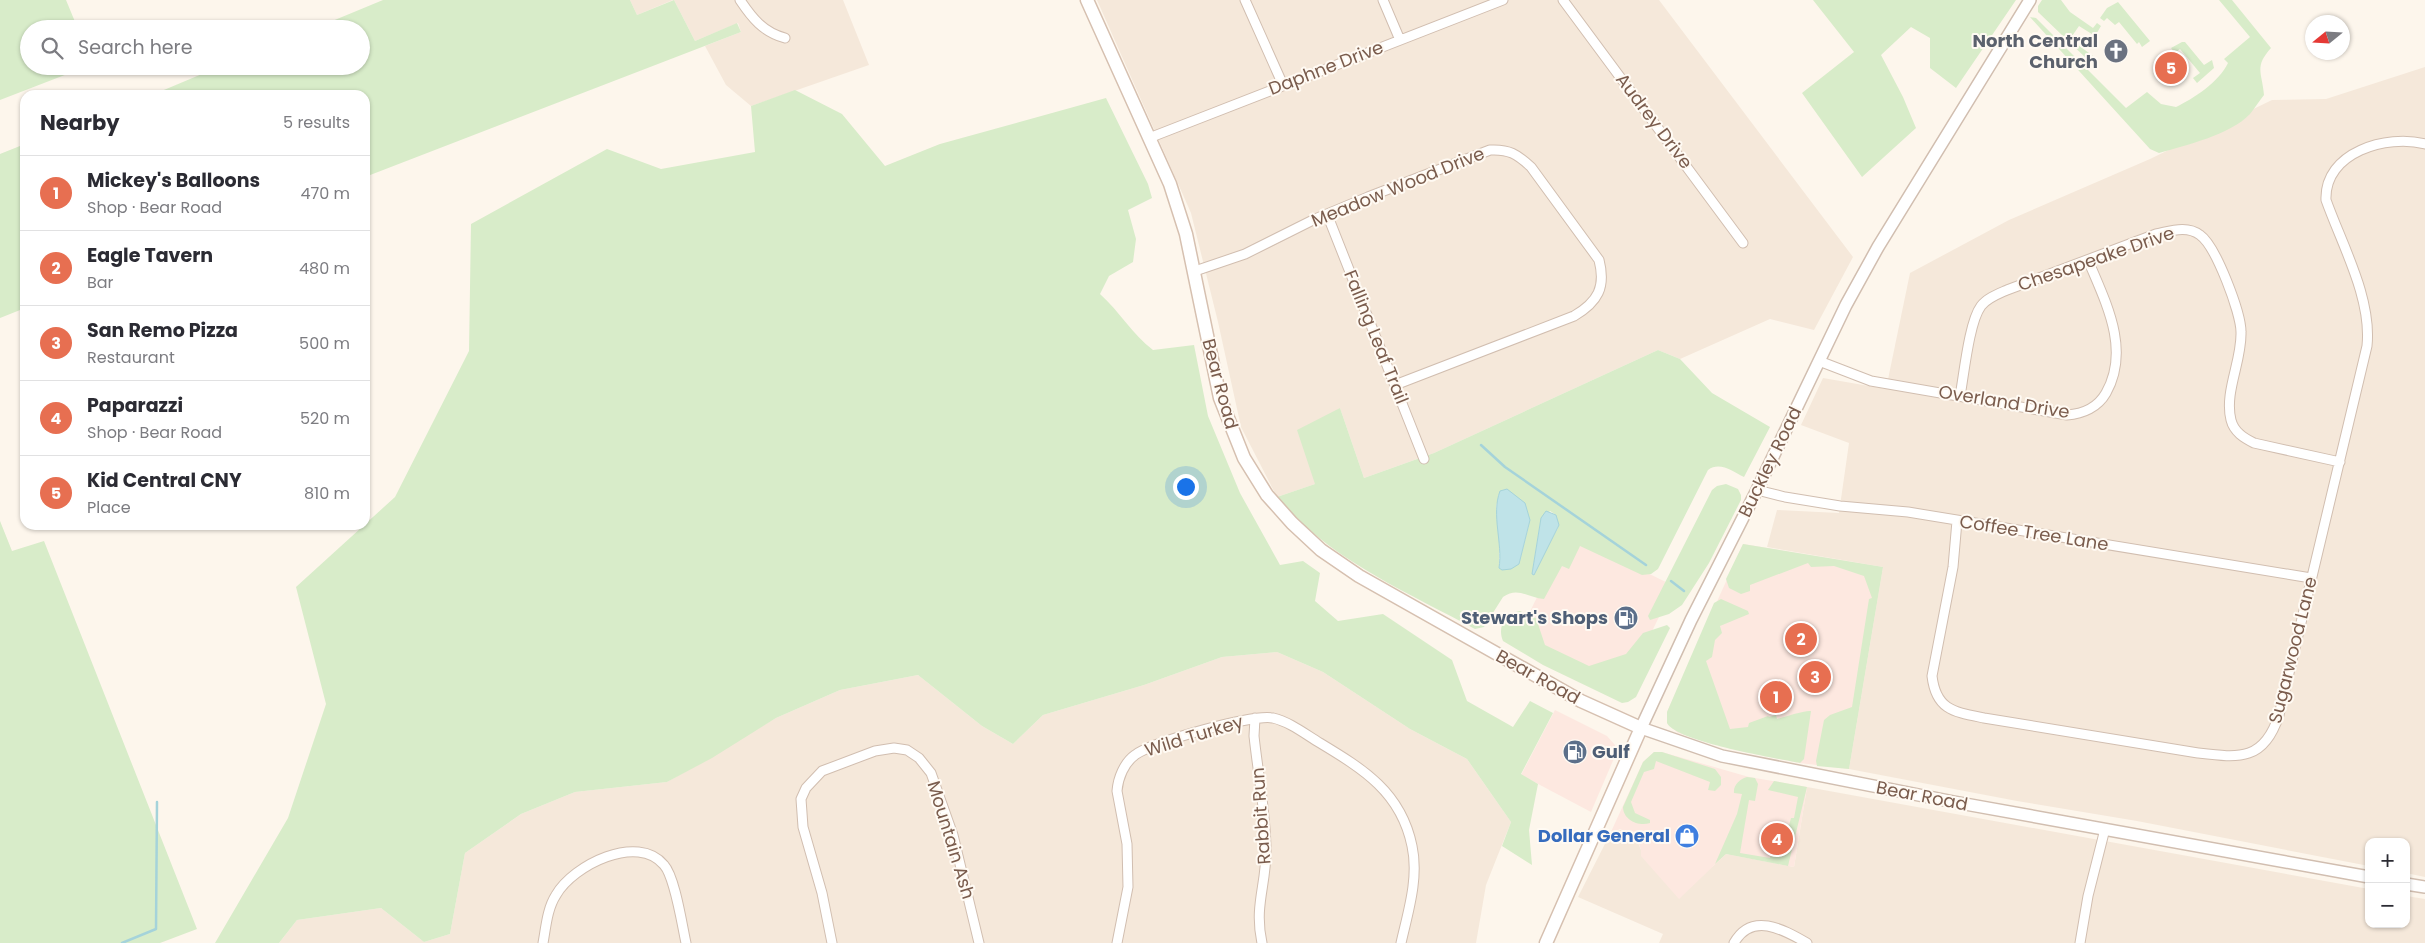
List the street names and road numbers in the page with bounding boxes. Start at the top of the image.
street label: Daphne Drive [1265,34,1387,101]
street label: Audrey Drive [1610,68,1699,174]
street label: Meadow Wood Drive [1307,140,1488,233]
street label: Chesapeake Drive [2014,220,2177,297]
street label: Falling Leaf Trail [1338,266,1415,407]
street label: Bear Road [1196,336,1245,432]
street label: Overland Drive [1937,379,2071,424]
street label: Buckley Road [1732,402,1807,521]
street label: Coffee Tree Lane [1958,508,2110,557]
street label: Sugarwood Lane [2262,574,2323,726]
street label: Bear Road [1492,643,1585,710]
street label: Wild Turkey [1141,709,1246,762]
street label: Rabbit Run [1245,767,1276,865]
street label: Bear Road [1874,774,1970,817]
street label: Mountain Ash [922,778,981,902]

